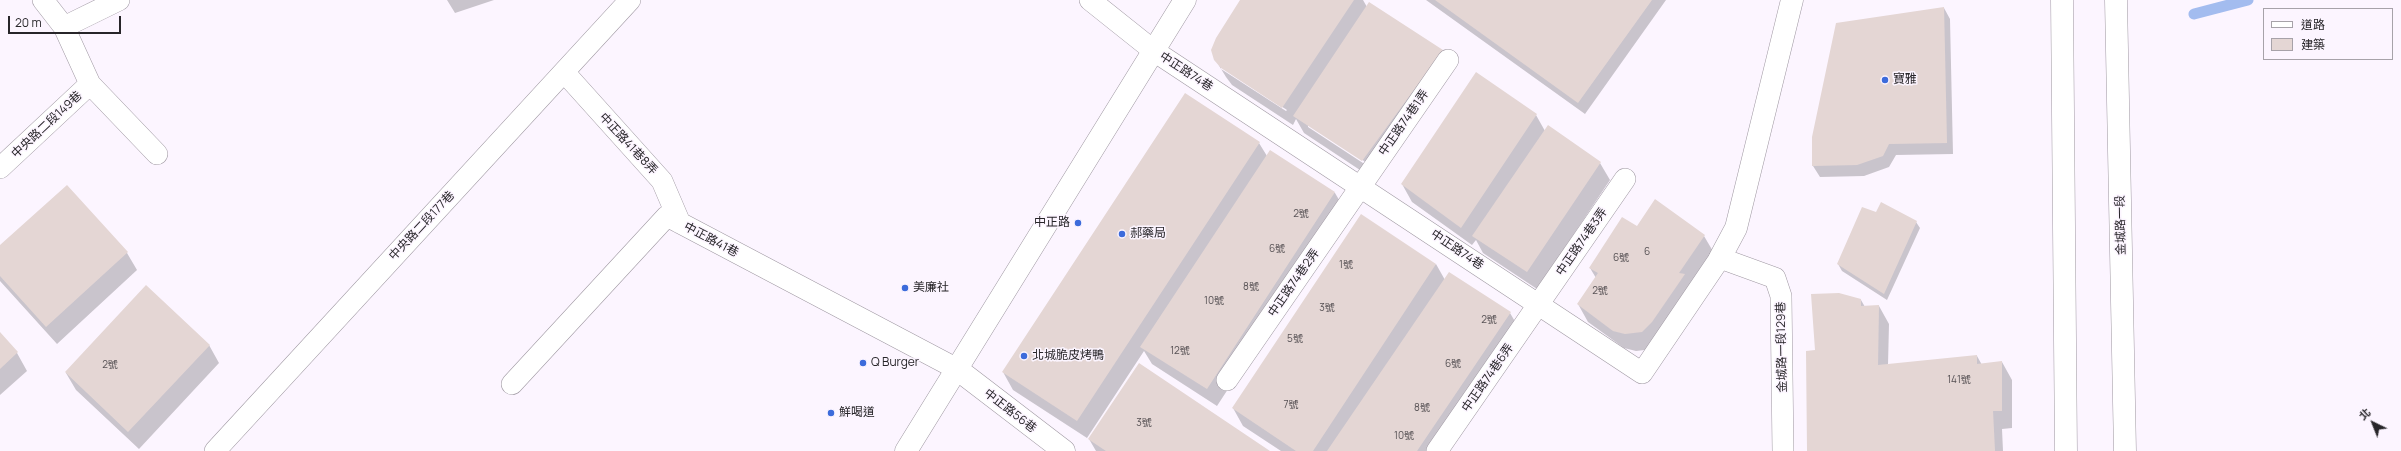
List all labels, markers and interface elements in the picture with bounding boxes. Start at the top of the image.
scale bar [10,8,123,34]
legend [2263,8,2393,60]
text: 20 m [15,14,42,31]
text: 道路 [2301,16,2325,33]
text: 建築 [2301,36,2325,53]
street label: 中正路74巷 [1157,49,1215,95]
place label: 寶雅 [1893,73,1917,87]
marker: 寶雅 [1880,75,1890,85]
street label: 中正路74巷1弄 [1376,87,1432,159]
street label: 中央路二段149巷 [9,89,85,161]
street label: 中正路41巷8弄 [596,110,660,178]
street label: 中央路二段177巷 [386,189,458,263]
street label: 金城路一段 [2113,195,2129,255]
street label: 中正路74巷3弄 [1553,205,1611,279]
house number: 2號 [1293,208,1309,220]
place label: 中正路 [1034,216,1070,230]
marker: 中正路 [1073,218,1083,228]
street label: 中正路41巷 [681,220,741,260]
place label: 郝藥局 [1130,227,1166,241]
street label: 中正路74巷 [1428,227,1486,273]
marker: 郝藥局 [1117,229,1127,239]
house number: 6號 [1269,243,1285,255]
street label: 中正路74巷2弄 [1265,246,1323,320]
house number: 6 [1644,246,1650,258]
house number: 6號 [1613,252,1629,264]
house number: 1號 [1339,259,1353,271]
place label: 美廉社 [913,281,949,295]
house number: 8號 [1243,281,1259,293]
marker: 美廉社 [900,283,910,293]
house number: 2號 [1592,285,1608,297]
house number: 10號 [1204,295,1224,307]
street label: 金城路一段129巷 [1774,301,1790,393]
house number: 3號 [1319,302,1335,314]
house number: 2號 [1481,314,1497,326]
house number: 5號 [1287,333,1303,345]
street label: 中正路74巷6弄 [1459,341,1517,415]
house number: 12號 [1170,345,1190,357]
place label: 北城脆皮烤鴨 [1032,349,1104,363]
marker: 北城脆皮烤鴨 [1019,351,1029,361]
place label: Q Burger [871,356,919,370]
marker: Q Burger [858,358,868,368]
house number: 6號 [1445,358,1461,370]
house number: 2號 [102,359,118,371]
house number: 141號 [1947,374,1971,386]
street label: 中正路56巷 [981,386,1039,436]
house number: 7號 [1283,399,1299,411]
house number: 8號 [1414,402,1430,414]
north arrow [2353,403,2393,443]
text: 北 [2355,405,2374,423]
place label: 鮮喝道 [839,406,875,420]
marker: 鮮喝道 [826,408,836,418]
house number: 3號 [1136,417,1152,429]
house number: 10號 [1394,430,1414,442]

